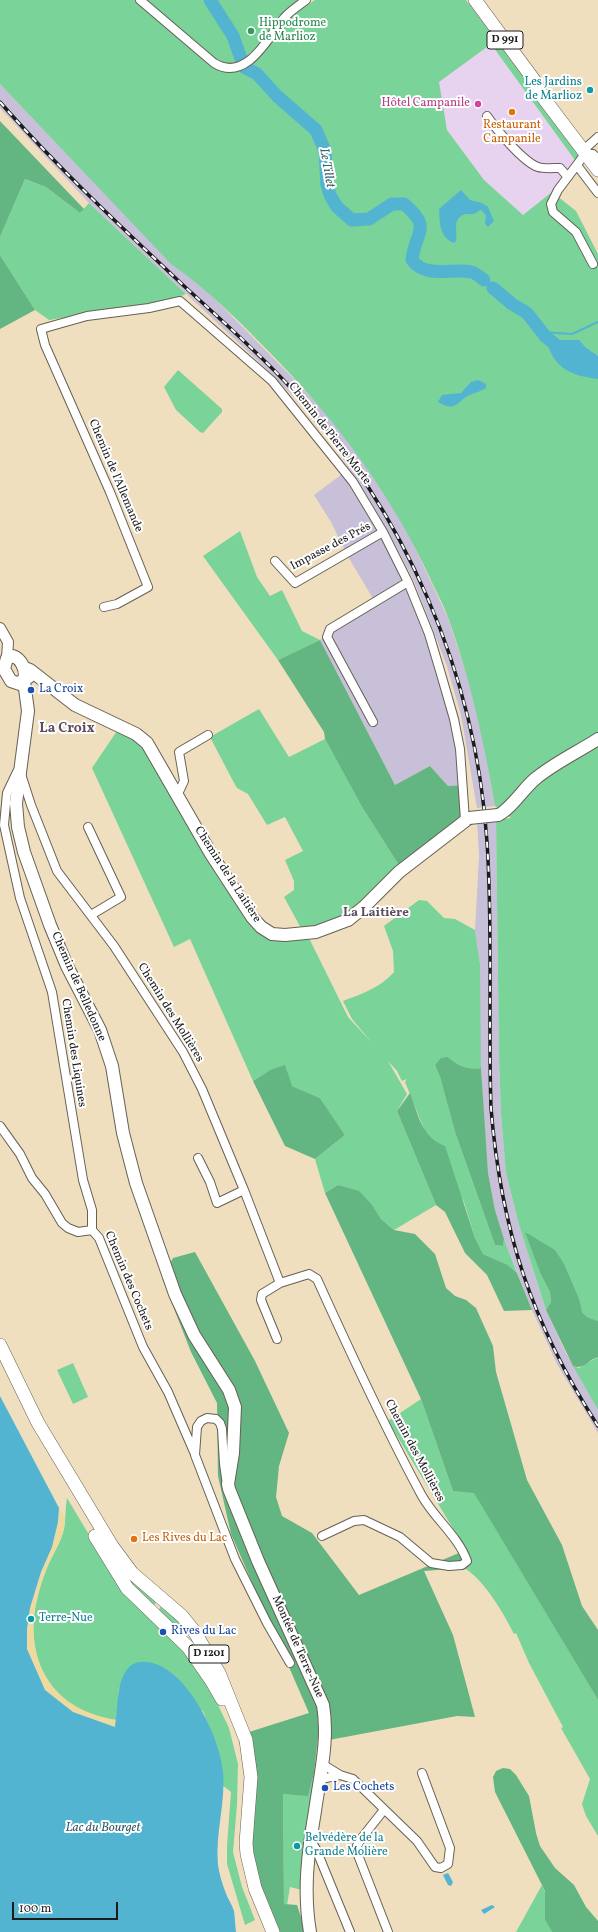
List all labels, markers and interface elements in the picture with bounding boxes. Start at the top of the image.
place label: Hippodrome de Marlioz [259,17,326,45]
marker: Hippodrome de Marlioz [246,26,256,36]
road number: D 991 [487,31,523,49]
place label: Les Jardins de Marlioz [524,76,582,104]
marker: Les Jardins de Marlioz [585,85,595,95]
place label: Hôtel Campanile [381,97,470,111]
marker: Hôtel Campanile [473,99,483,109]
marker: Restaurant Campanile [507,107,517,117]
place label: Restaurant Campanile [483,119,541,147]
water label: Le Tillet [315,147,337,189]
street label: Chemin de Pierre Morte [285,380,373,488]
street label: Chemin de l'Allemande [85,417,145,535]
street label: Impasse des Prés [288,520,374,574]
place label: La Croix [39,683,83,697]
marker: La Croix [26,685,36,695]
district label: La Croix [39,721,95,737]
street label: Chemin de la Laitière [191,824,263,926]
district label: La Laitière [343,906,409,922]
street label: Chemin de Belledonne [47,930,109,1044]
street label: Chemin des Mollières [134,961,206,1065]
street label: Chemin des Liquines [57,998,89,1108]
street label: Chemin des Cochets [101,1229,155,1333]
street label: Chemin des Mollières [381,1397,447,1505]
place label: Les Rives du Lac [142,1532,227,1546]
marker: Les Rives du Lac [129,1534,139,1544]
street label: Montée de Terre-Nue [268,1593,326,1701]
place label: Terre-Nue [39,1612,93,1626]
marker: Terre-Nue [26,1614,36,1624]
place label: Rives du Lac [171,1625,236,1639]
marker: Rives du Lac [158,1627,168,1637]
road number: D 1201 [189,1645,229,1663]
place label: Les Cochets [333,1781,394,1795]
marker: Les Cochets [320,1783,330,1793]
water label: Lac du Bourget [65,1821,141,1837]
place label: Belvédère de la Grande Molière [305,1832,388,1860]
marker: Belvédère de la Grande Molière [292,1841,302,1851]
scale bar [14,1894,120,1920]
text: 100 m [19,1901,51,1917]

